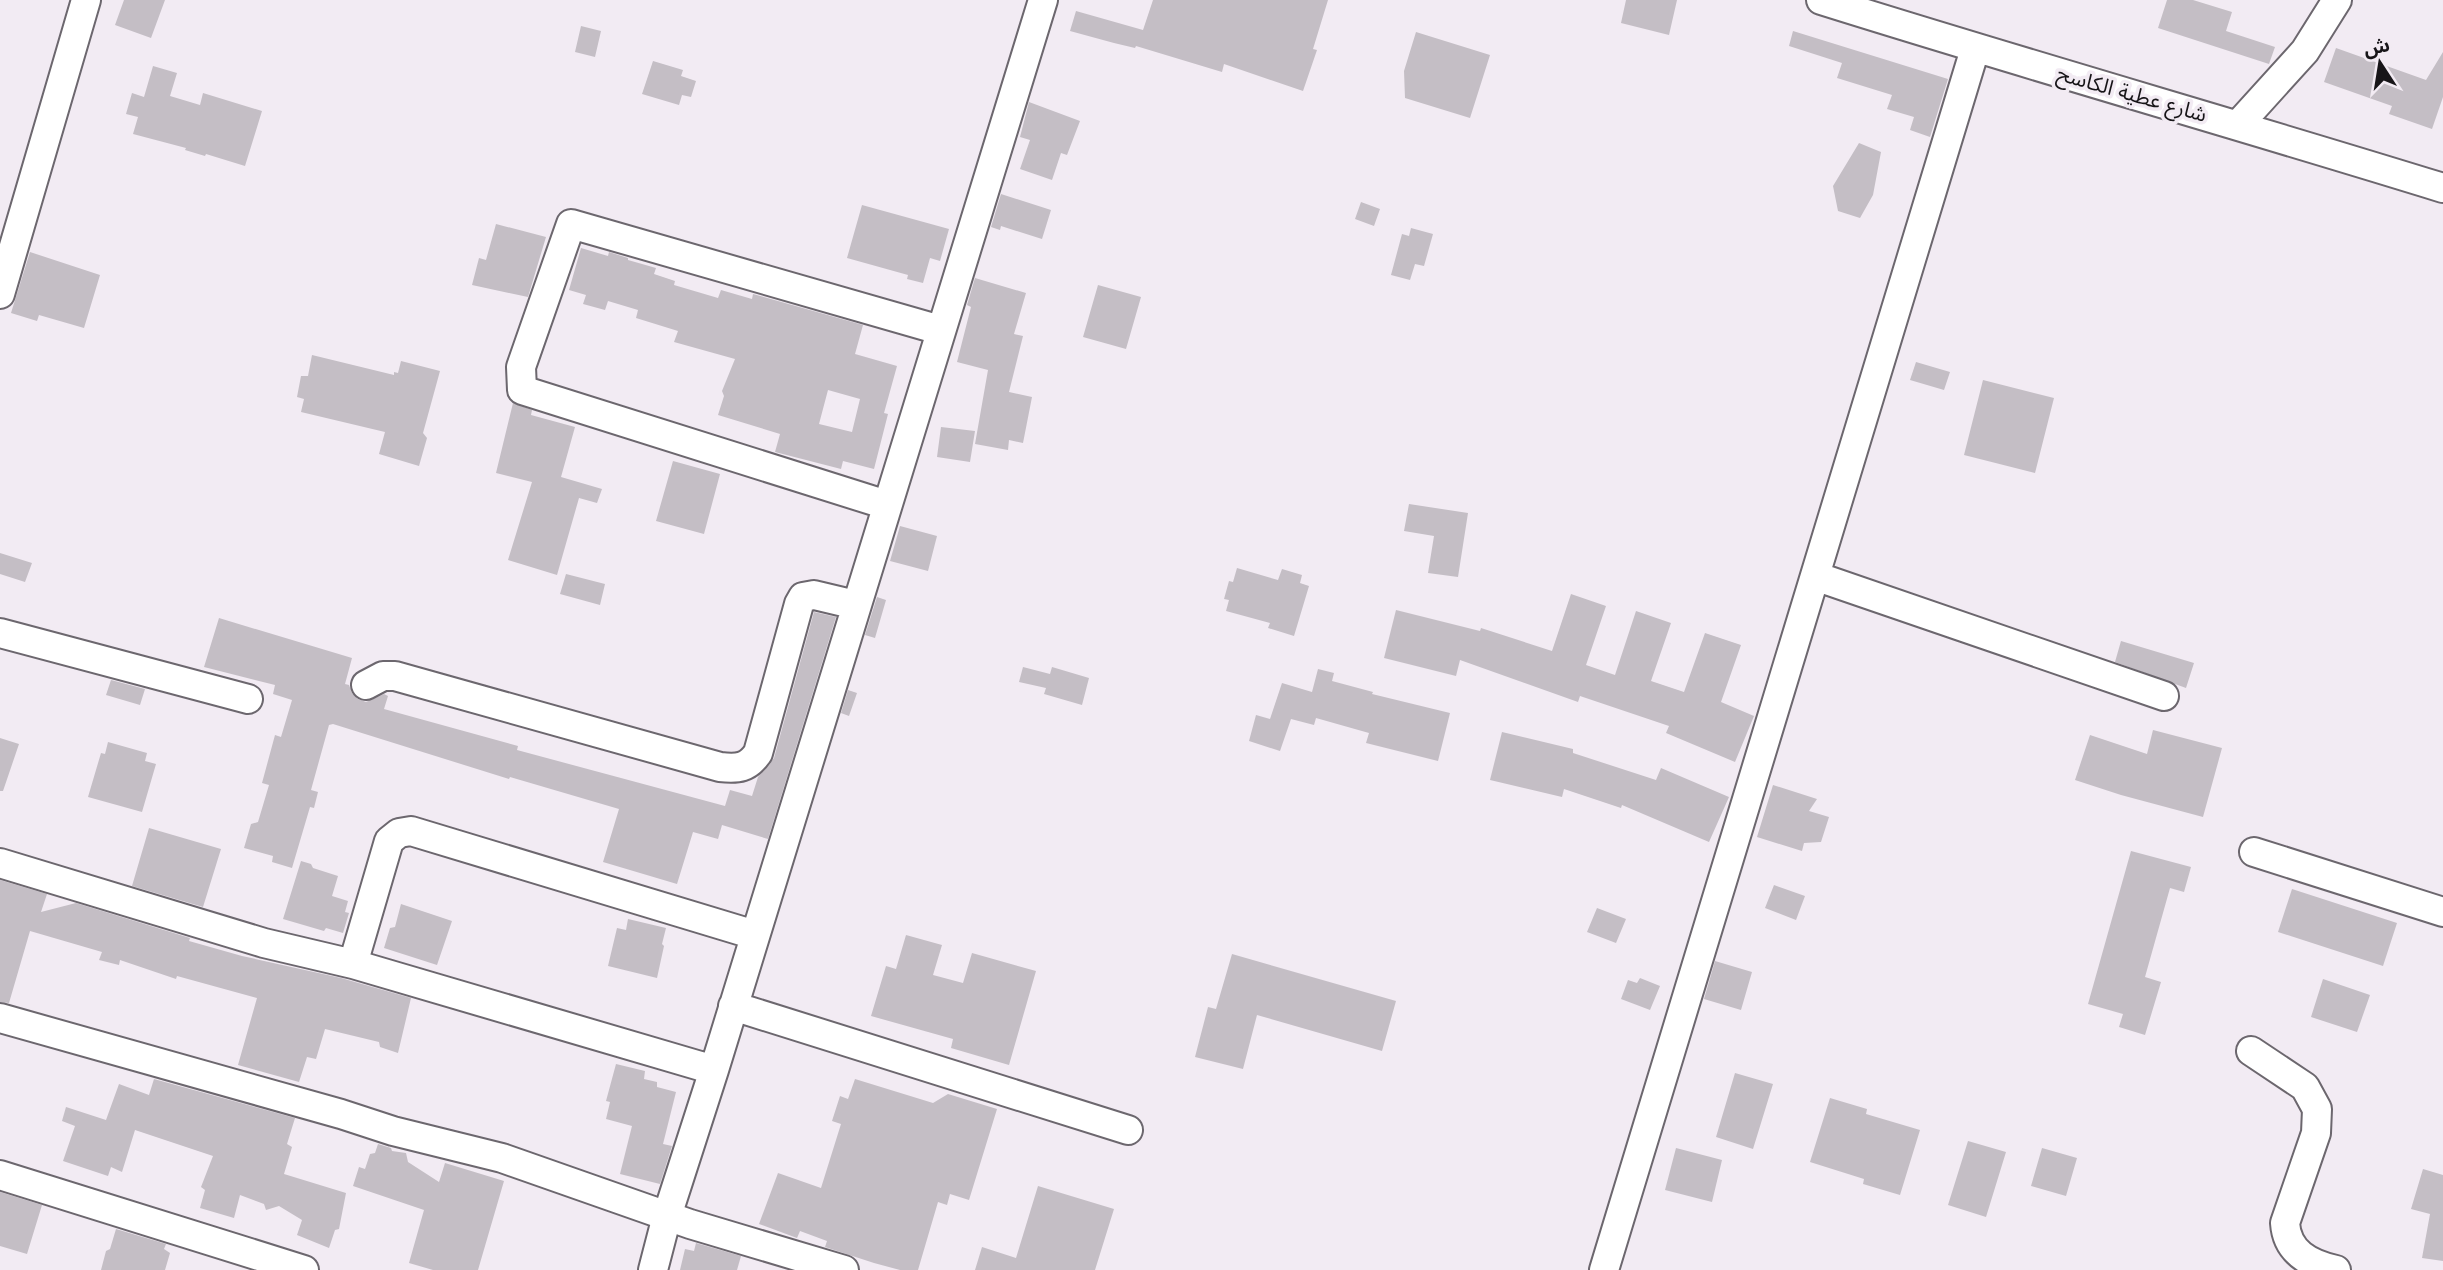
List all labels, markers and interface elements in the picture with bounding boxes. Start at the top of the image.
north arrow [2345,28,2415,98]
text: ش [2361,31,2392,63]
street label: شارع عطية الكاسح [2054,58,2210,130]

